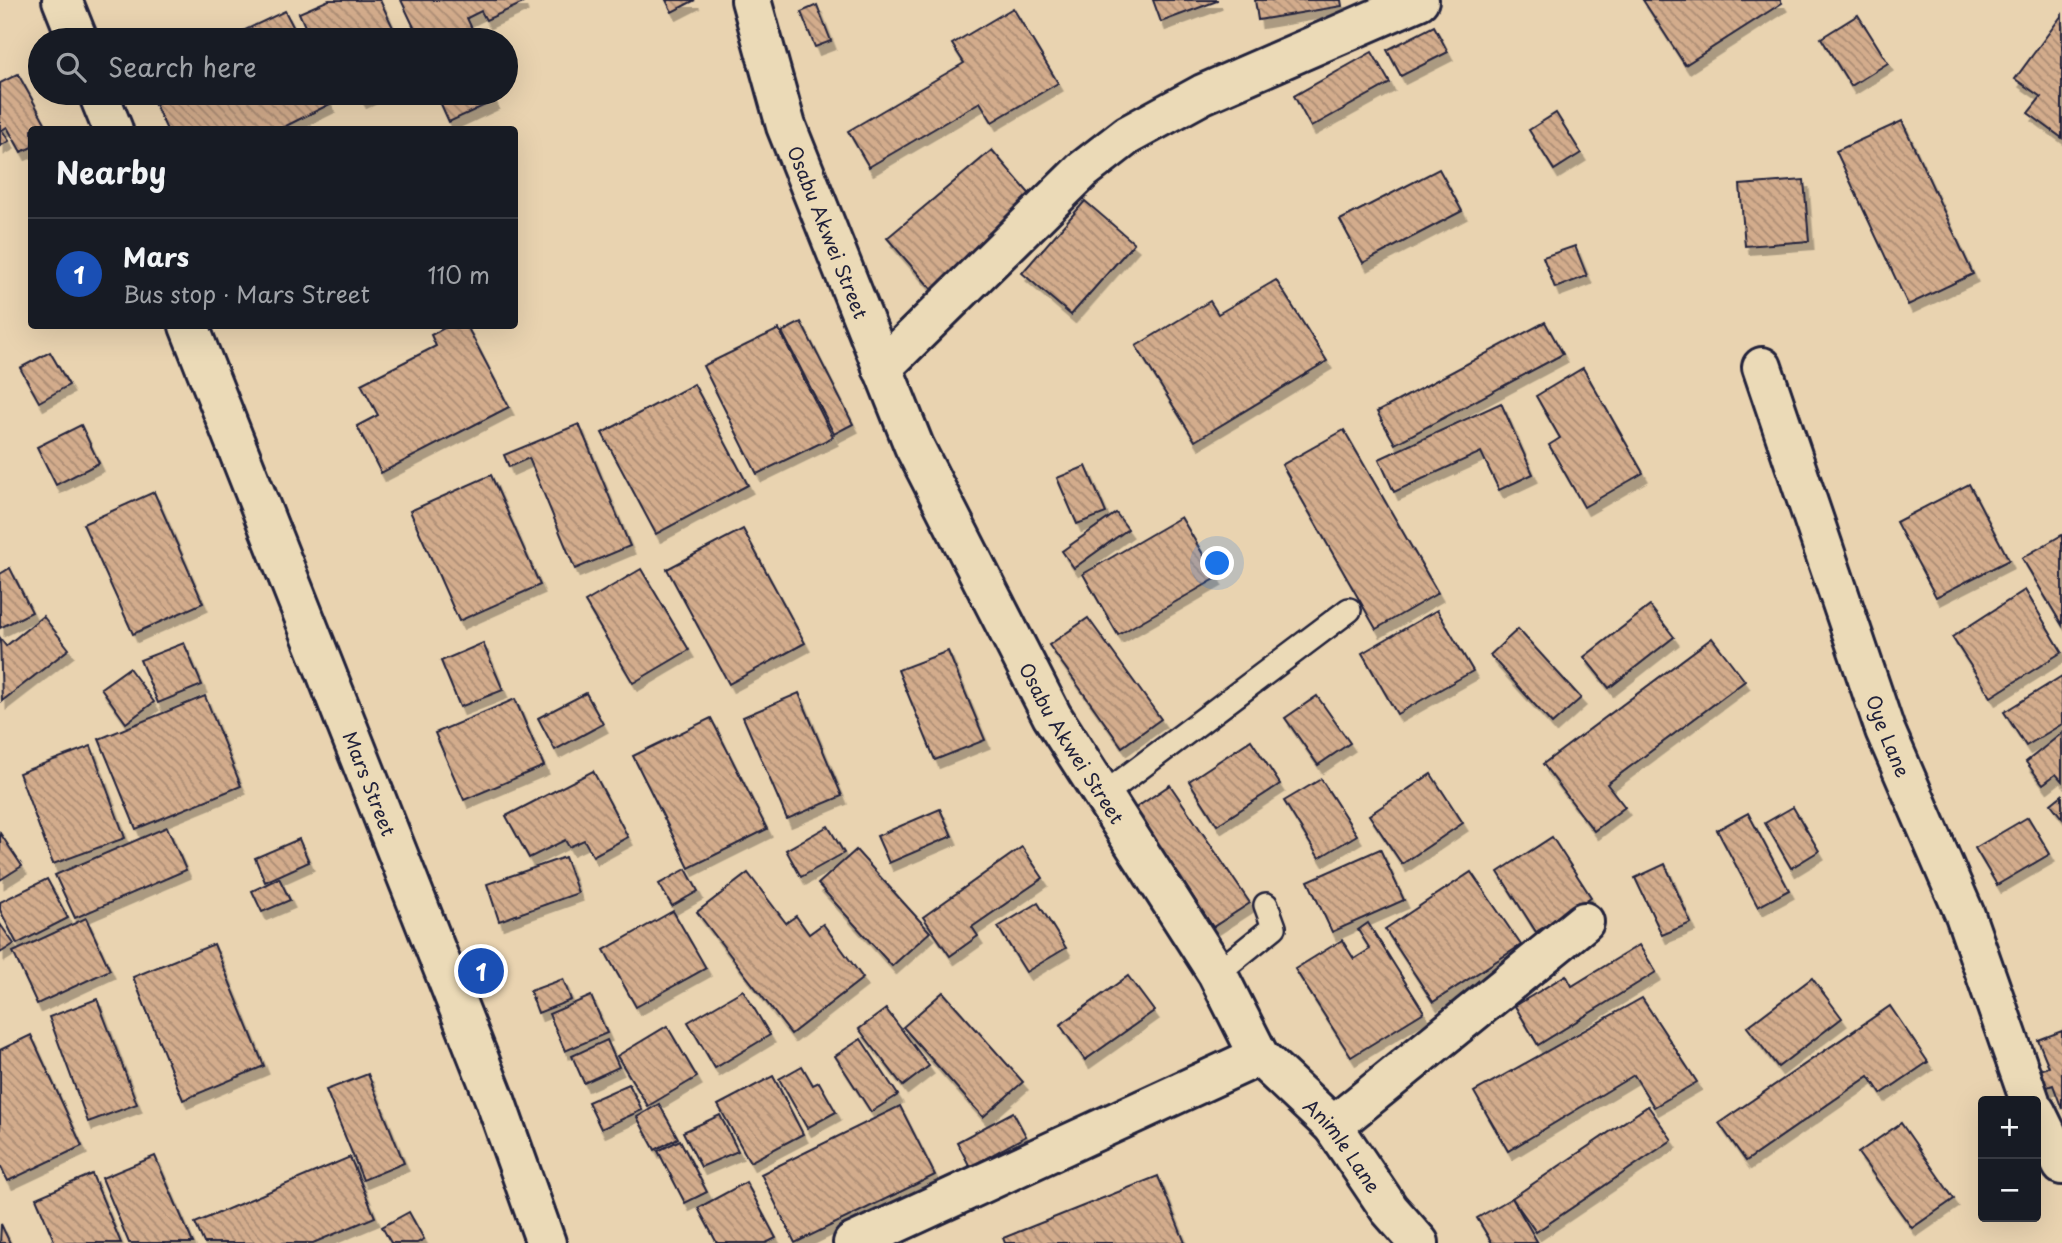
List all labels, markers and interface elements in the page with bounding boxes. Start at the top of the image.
search box [28,28,518,105]
text: Search here [108,47,257,86]
icon: search [52,48,90,86]
street label: Osabu Akwei Street [781,141,876,323]
text: Nearby [56,149,166,194]
text: Mars [123,237,189,276]
text: 1 [74,257,85,292]
text: 110 m [428,257,490,292]
text: Bus stop · Mars Street [123,276,370,311]
your location [1200,546,1234,580]
street label: Osabu Akwei Street [1013,657,1132,829]
street label: Oye Lane [1860,691,1918,781]
street label: Mars Street [337,727,403,840]
pin: 1 [458,945,504,997]
street label: Animle Lane [1298,1091,1388,1198]
map controls [1978,1096,2041,1222]
button: + [1978,1096,2041,1159]
button: − [1978,1159,2041,1222]

